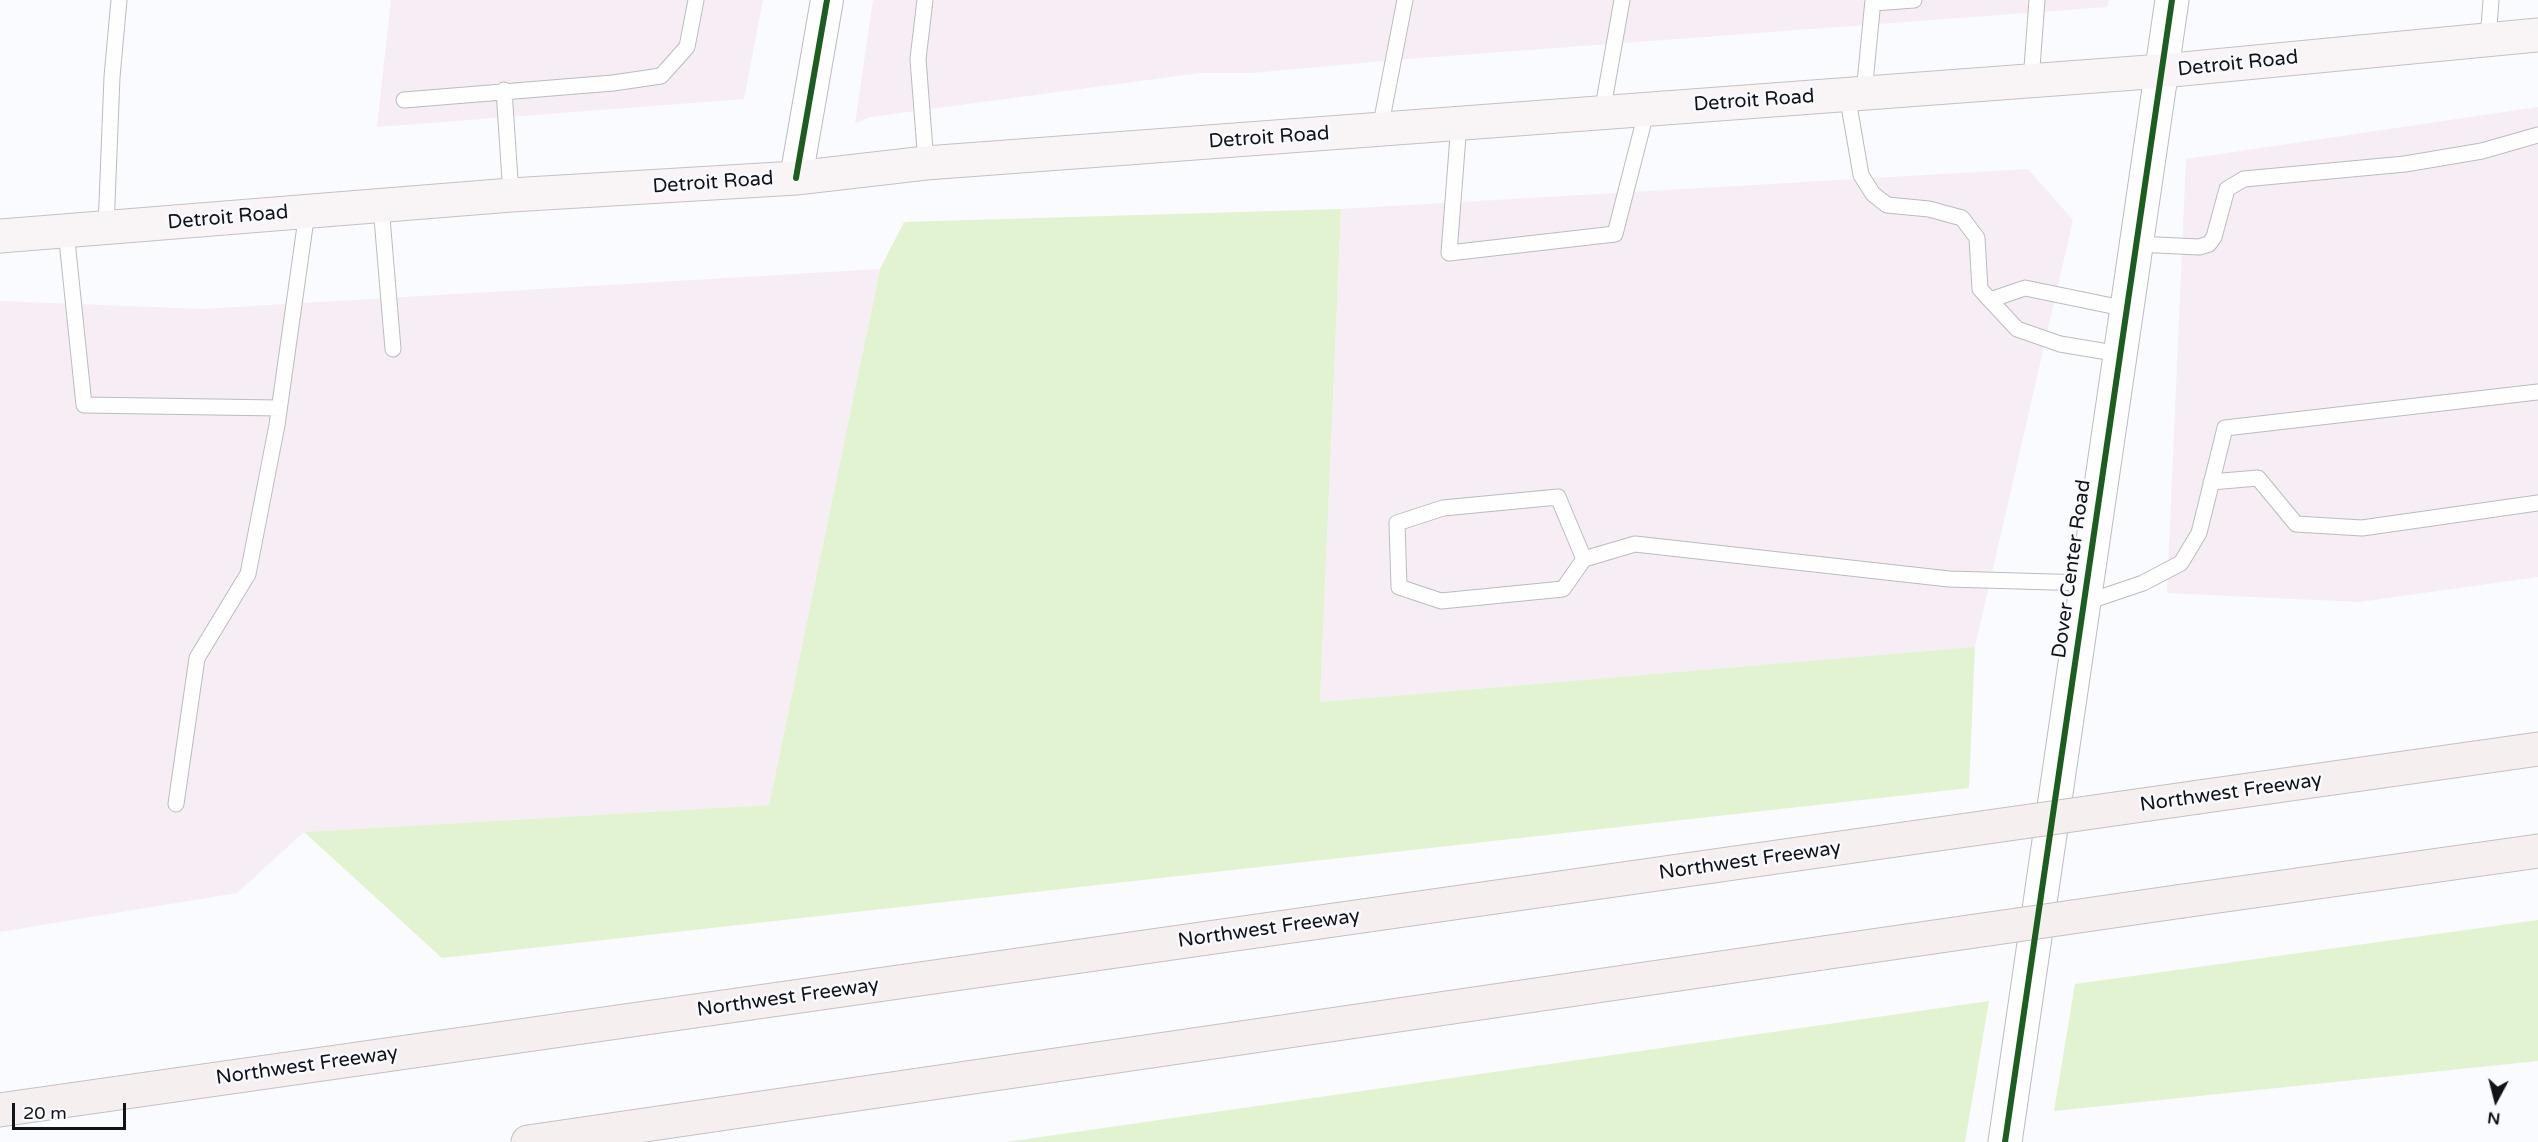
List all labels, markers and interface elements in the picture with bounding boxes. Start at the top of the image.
street label: Detroit Road [2176,46,2300,82]
street label: Detroit Road [1693,85,1815,117]
street label: Detroit Road [1208,122,1330,154]
street label: Detroit Road [652,167,774,199]
street label: Detroit Road [167,201,289,235]
street label: Dover Center Road [2048,478,2096,660]
street label: Northwest Freeway [2138,768,2324,818]
street label: Northwest Freeway [1657,836,1843,886]
street label: Northwest Freeway [1176,904,1362,954]
street label: Northwest Freeway [695,973,881,1023]
street label: Northwest Freeway [214,1041,400,1091]
north arrow [2466,1070,2526,1130]
scale bar [15,1091,129,1129]
text: 20 m [23,1102,67,1124]
text: N [2486,1107,2501,1129]

